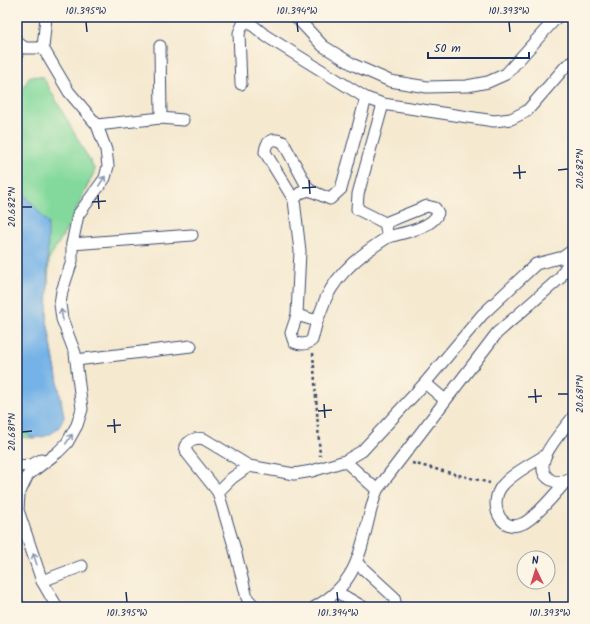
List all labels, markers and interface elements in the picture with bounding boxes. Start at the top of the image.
text: 101.395°W [66,3,107,19]
text: 101.394°W [277,3,318,19]
text: 101.393°W [488,3,530,19]
scale bar [428,34,529,60]
text: 50 m [434,39,461,58]
text: 20.682°N [572,148,588,189]
one-way arrow [98,176,106,187]
text: 20.682°N [4,186,20,227]
one-way arrow [58,309,66,322]
text: 20.681°N [572,375,588,413]
text: 20.681°N [4,413,20,451]
one-way arrow [65,434,73,445]
north arrow [516,550,556,590]
text: N [531,552,540,570]
one-way arrow [30,554,38,566]
text: 101.395°W [107,605,148,621]
text: 101.394°W [318,605,359,621]
text: 101.393°W [529,605,571,621]

